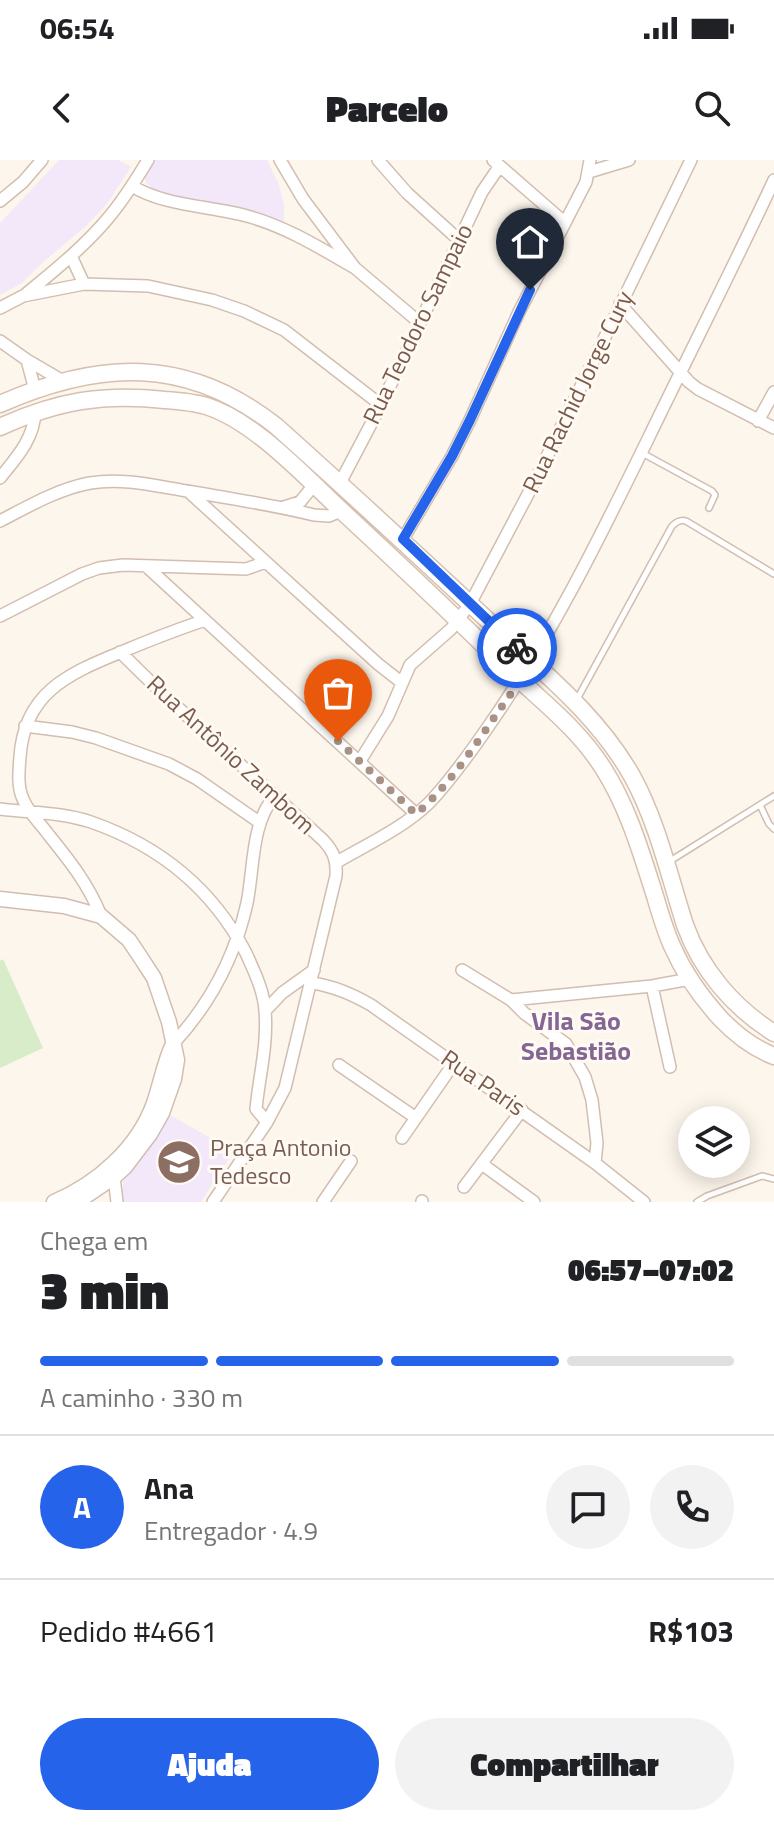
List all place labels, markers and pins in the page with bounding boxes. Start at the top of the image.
pin [496,208,564,290]
pin [304,659,372,741]
place label: Praça Antonio Tedesco [210,1129,351,1193]
school or university icon: Praça Antonio Tedesco [155,1138,203,1186]

